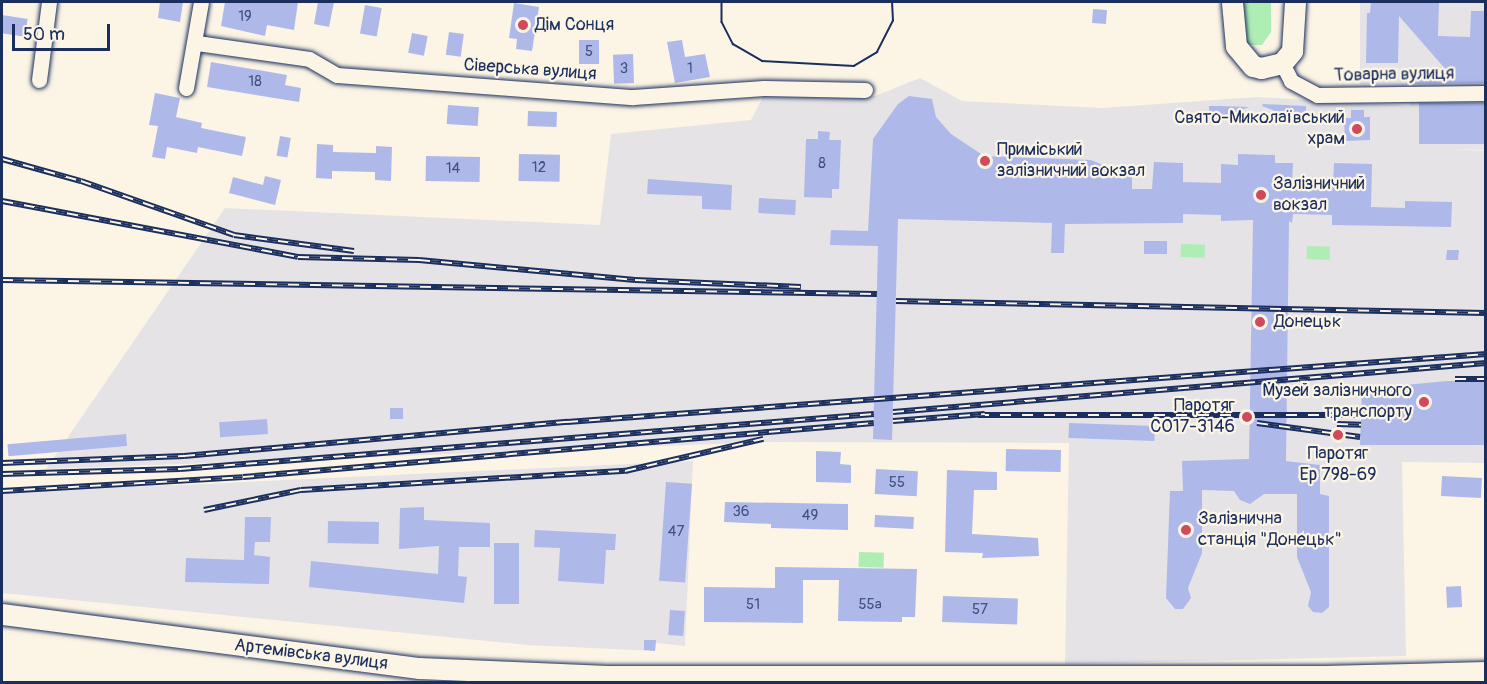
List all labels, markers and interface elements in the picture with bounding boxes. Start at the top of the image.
house number: 19 [238,8,252,26]
scale bar [15,12,112,50]
place label: Дім Сонця [535,14,614,36]
marker: Дім Сонця [516,18,530,32]
text: 50 m [23,23,65,46]
house number: 5 [585,43,593,61]
street label: Сіверська вулиця [463,55,597,85]
house number: 3 [620,60,628,78]
house number: 1 [687,60,693,78]
street label: Товарна вулиця [1334,63,1454,87]
house number: 18 [248,73,262,91]
place label: Свято-Миколаївський храм [1174,108,1345,150]
marker: Свято-Миколаївський храм [1350,122,1364,136]
place label: Приміський залізничний вокзал [997,140,1145,182]
marker: Приміський залізничний вокзал [978,154,992,168]
house number: 8 [818,155,826,173]
house number: 12 [532,159,546,177]
house number: 14 [446,160,460,178]
place label: Залізничний вокзал [1273,174,1365,216]
marker: Залізничний вокзал [1254,188,1268,202]
place label: Донецьк [1274,311,1341,333]
marker: Донецьк [1251,313,1269,331]
place label: Музей залізничного транспорту [1262,381,1412,424]
marker: Музей залізничного транспорту [1417,395,1431,409]
place label: Паротяг СО17-3146 [1150,396,1235,438]
marker: Паротяг СО17-3146 [1240,410,1254,424]
marker: Паротяг Ер 798-69 [1331,428,1345,442]
place label: Паротяг Ер 798-69 [1299,444,1377,486]
house number: 55 [889,474,905,492]
house number: 36 [732,503,750,521]
house number: 49 [802,507,818,525]
place label: Залізнична станція "Донецьк" [1198,509,1342,552]
house number: 47 [668,523,684,541]
marker: Залізнична станція "Донецьк" [1179,523,1193,537]
house number: 51 [746,596,760,614]
house number: 55а [858,596,882,614]
house number: 57 [972,601,988,619]
street label: Артемівська вулиця [233,635,389,675]

